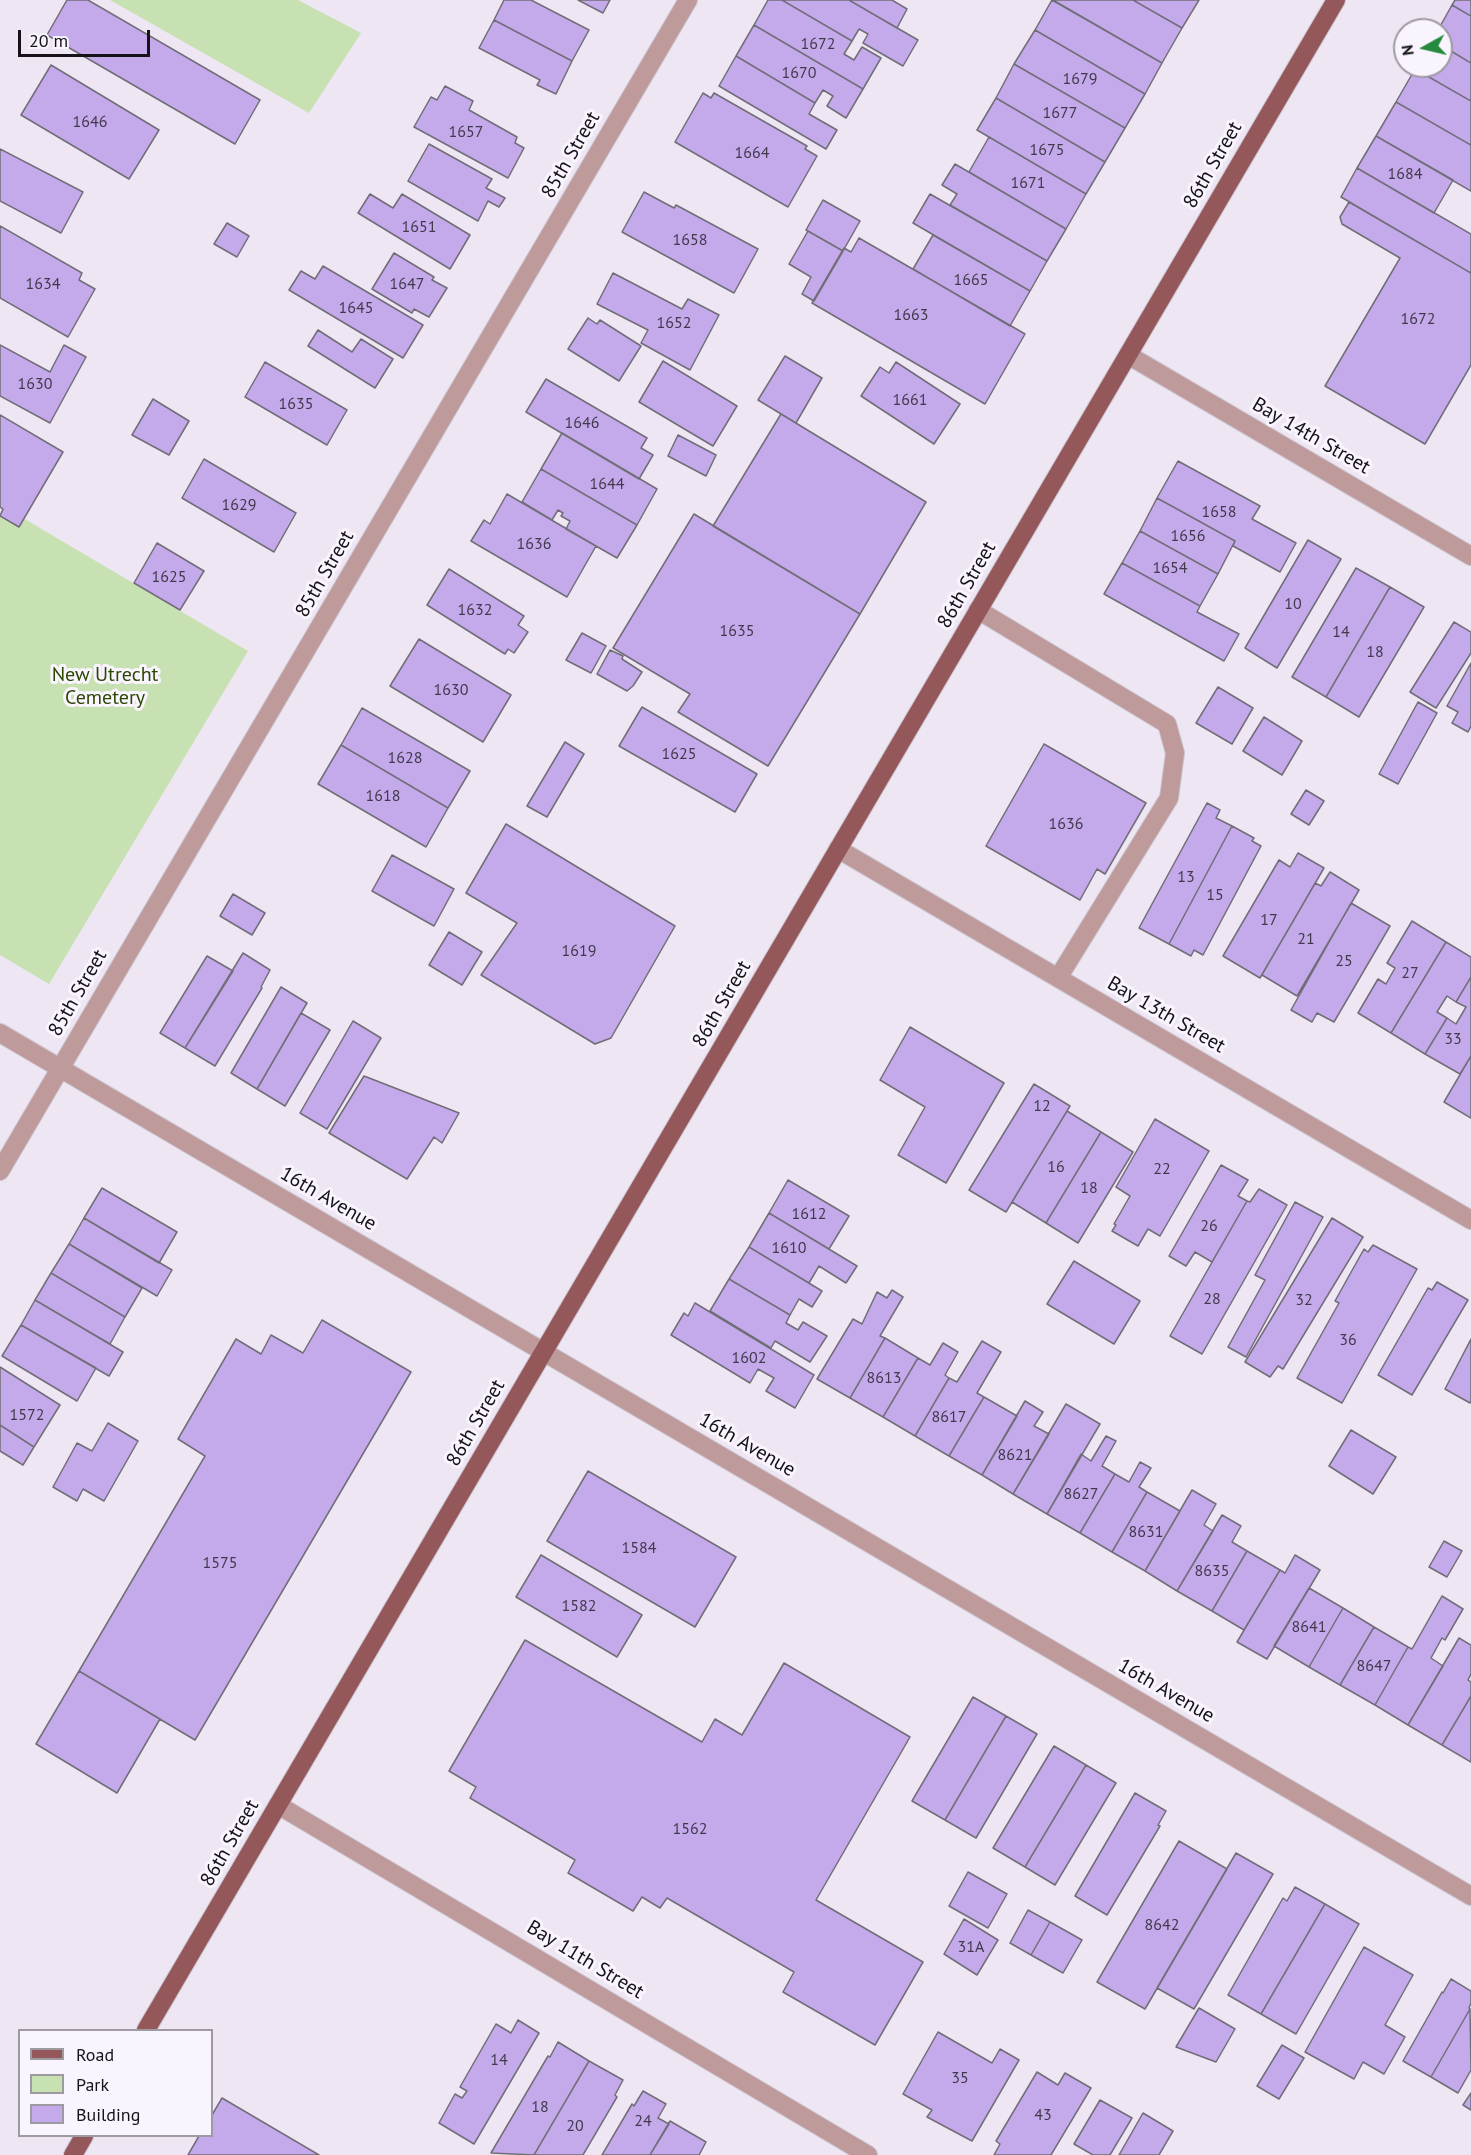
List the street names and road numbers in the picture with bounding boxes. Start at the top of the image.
street label: 85th Street [537,107,605,203]
street label: 86th Street [1179,117,1247,213]
street label: Bay 14th Street [1248,393,1374,479]
street label: 85th Street [291,526,359,622]
street label: 86th Street [933,537,1001,633]
street label: 85th Street [44,945,112,1041]
street label: 86th Street [688,956,756,1052]
street label: Bay 13th Street [1103,972,1229,1058]
street label: 16th Avenue [276,1162,380,1236]
street label: 86th Street [442,1375,510,1471]
street label: 16th Avenue [695,1408,799,1482]
street label: 16th Avenue [1114,1654,1218,1728]
street label: 86th Street [196,1795,264,1891]
street label: Bay 11th Street [522,1916,648,2004]

